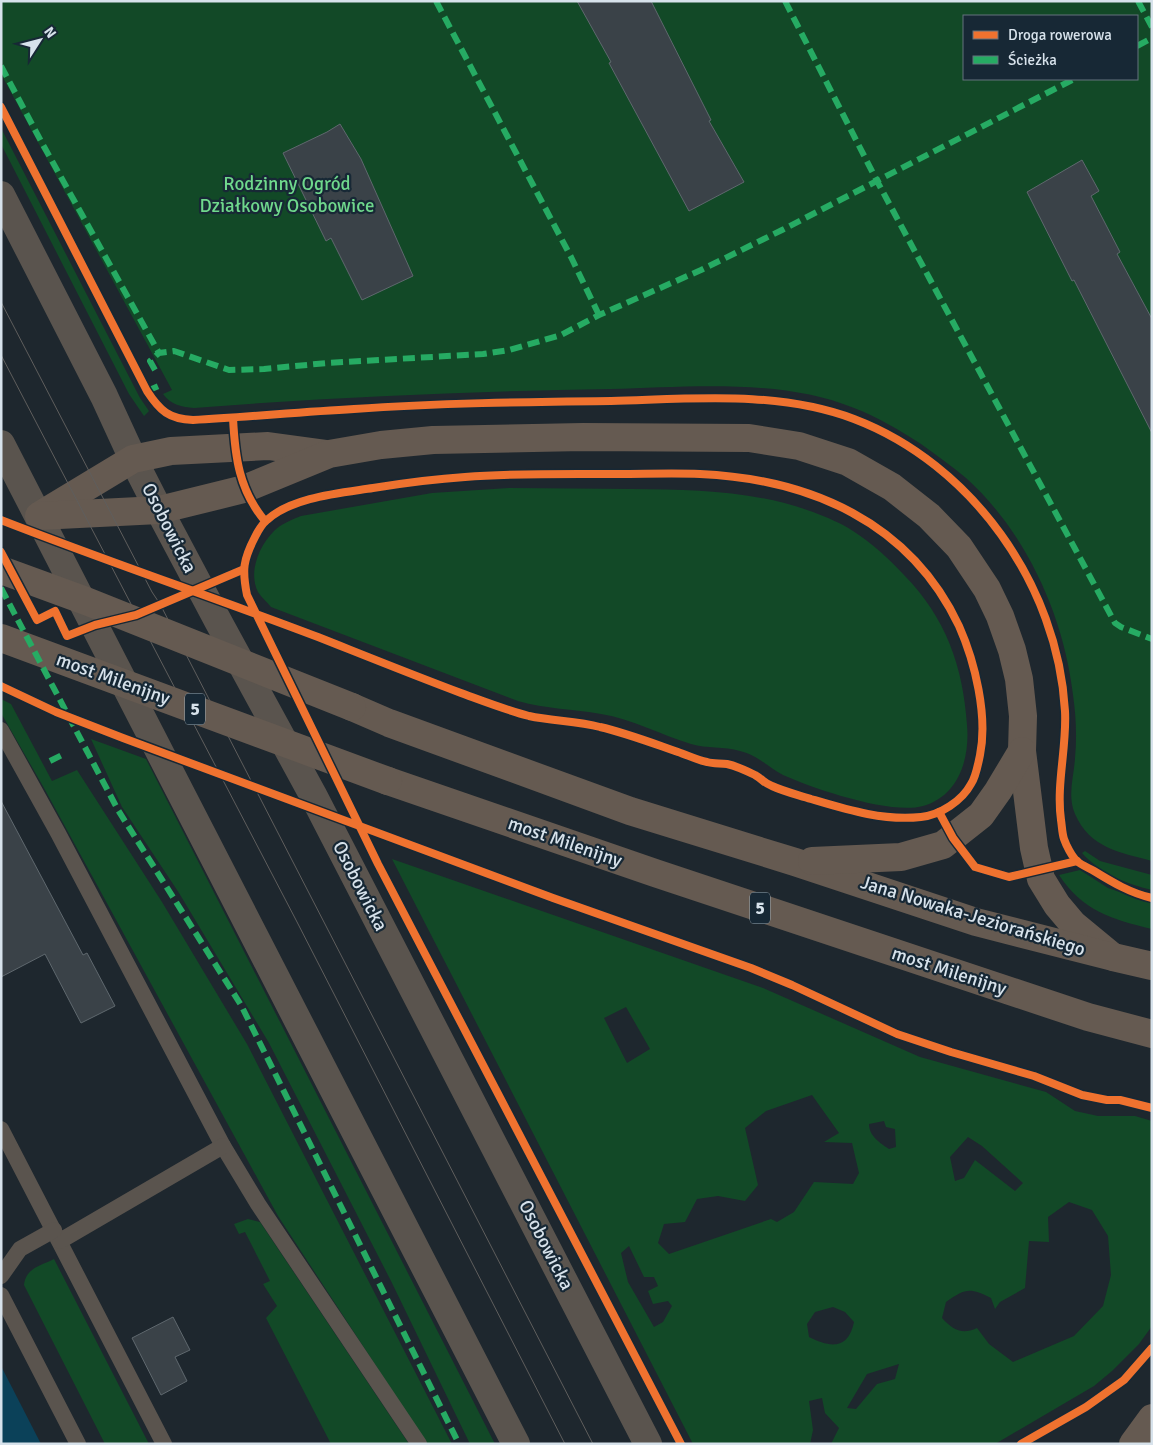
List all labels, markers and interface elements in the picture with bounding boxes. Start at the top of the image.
north arrow [15,15,65,65]
legend [963,15,1138,80]
text: N [40,24,60,42]
text: Droga rowerowa [1008,26,1112,44]
text: Ścieżka [1008,50,1057,69]
park label: Rodzinny Ogród Działkowy Osobowice [199,172,375,218]
street label: Osobowicka [136,479,202,577]
street label: most Milenijny [53,647,173,711]
road number: 5 [185,694,205,724]
street label: most Milenijny [505,811,625,873]
street label: Osobowicka [327,837,393,935]
street label: Jana Nowaka-Jeziorańskiego [858,870,1088,962]
road number: 5 [750,892,770,924]
street label: most Milenijny [889,941,1010,1001]
street label: Osobowicka [513,1196,579,1294]

